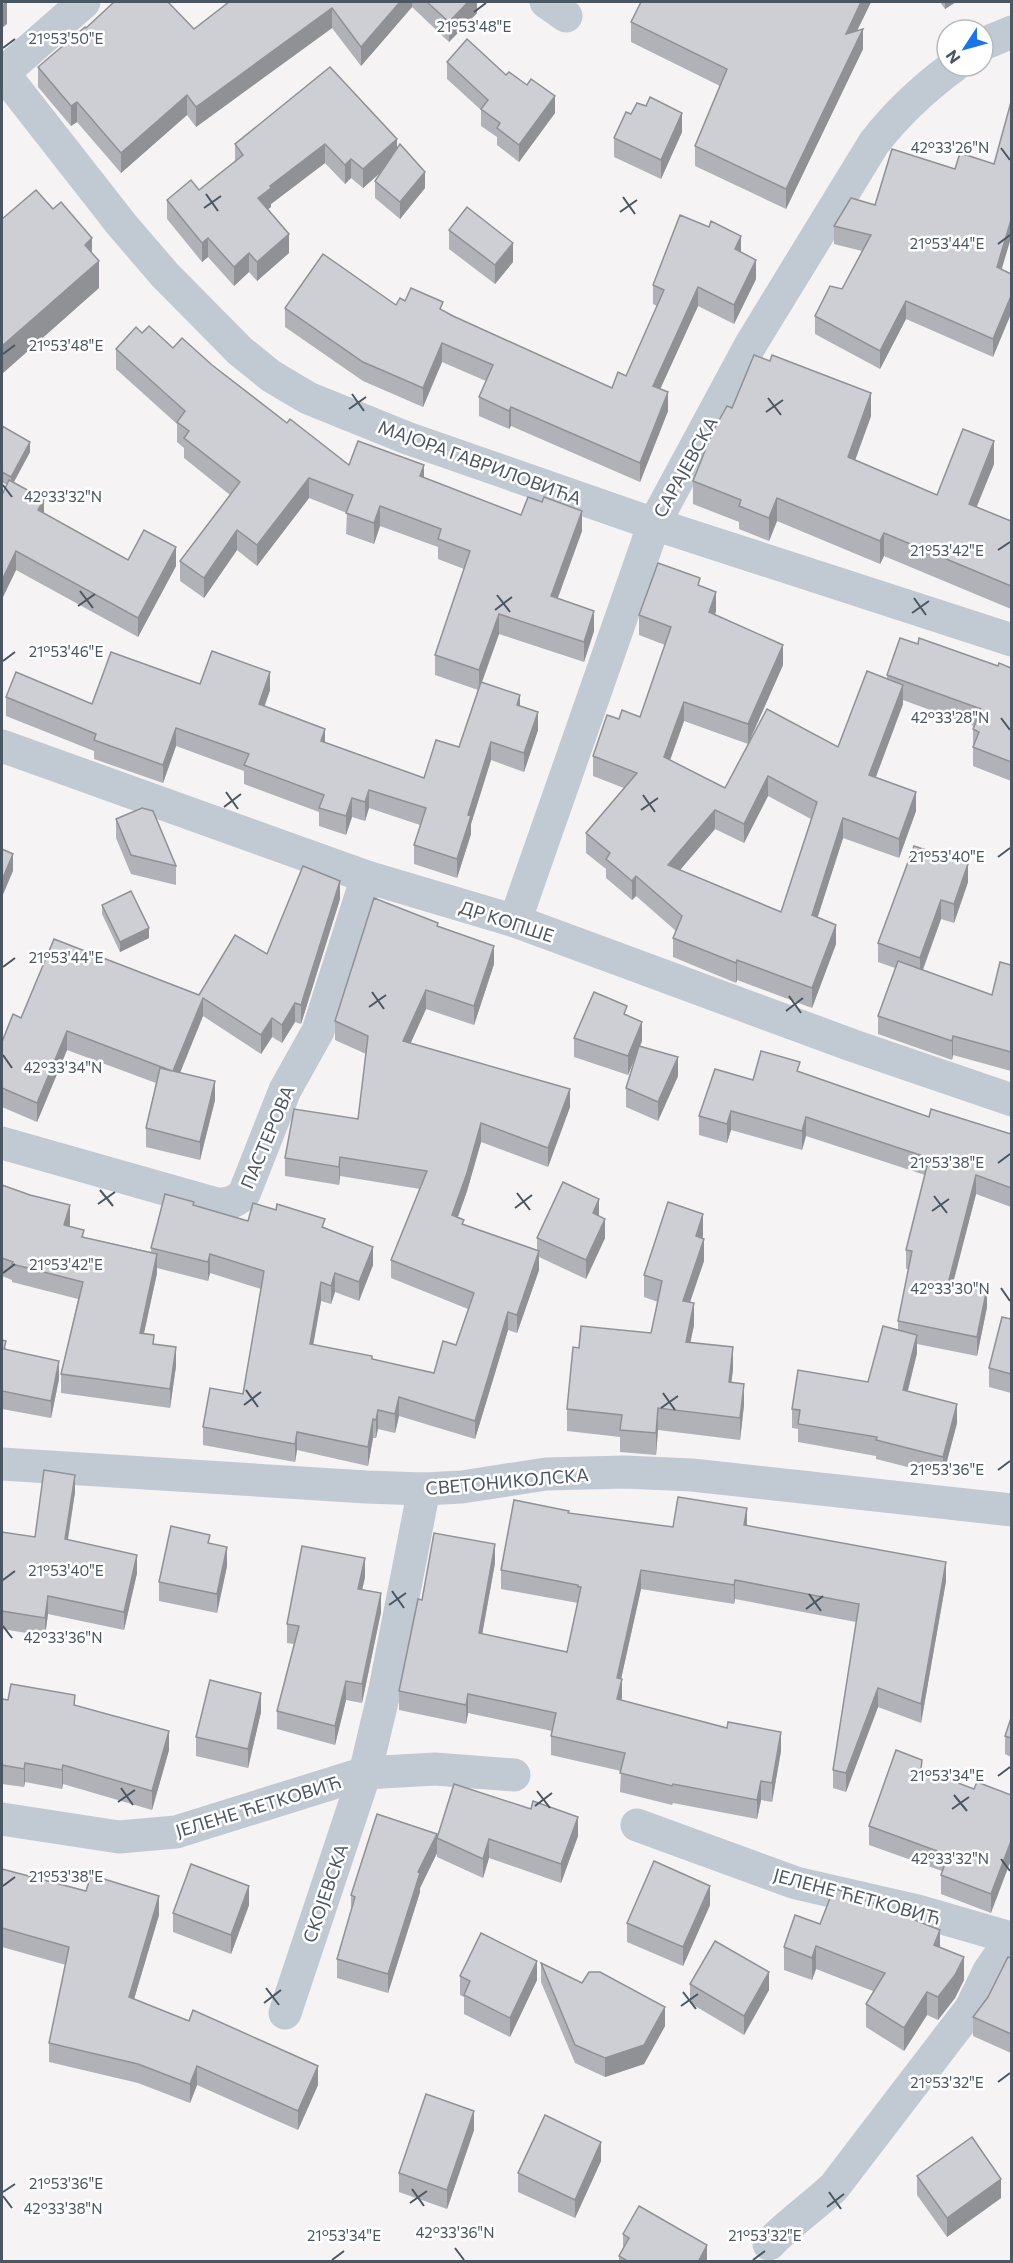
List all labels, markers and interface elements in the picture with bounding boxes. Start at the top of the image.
text: 21°53'48"E [437,17,511,35]
north arrow [935,18,995,78]
text: 21°53'50"E [29,29,104,47]
text: N [941,47,964,68]
text: 42°33'26"N [911,138,989,156]
text: 21°53'44"E [910,234,984,252]
text: 21°53'48"E [29,336,103,354]
street label: САРАЈЕВСКА [648,413,722,521]
street label: МАЈОРА ГАВРИЛОВИЋА [375,415,585,509]
text: 42°33'32"N [24,487,102,505]
text: 21°53'42"E [910,541,984,559]
text: 21°53'46"E [29,642,103,660]
text: 42°33'28"N [911,708,989,726]
text: 21°53'40"E [909,847,985,865]
street label: ДР КОПШЕ [457,895,557,947]
text: 21°53'44"E [29,948,103,966]
text: 42°33'34"N [24,1058,102,1076]
street label: ПАСТЕРОВА [235,1082,299,1192]
text: 21°53'38"E [910,1153,984,1171]
text: 21°53'42"E [29,1255,103,1273]
text: 42°33'30"N [910,1279,990,1297]
text: 21°53'36"E [910,1460,984,1478]
street label: СВЕТОНИКОЛСКА [425,1463,589,1499]
text: 21°53'40"E [28,1561,104,1579]
text: 42°33'36"N [24,1628,102,1646]
text: 21°53'34"E [910,1766,984,1784]
street label: ЈЕЛЕНЕ ЋЕТКОВИЋ [173,1770,343,1842]
street label: СКОЈЕВСКА [298,1841,352,1945]
text: 42°33'32"N [911,1849,989,1867]
street label: ЈЕЛЕНЕ ЋЕТКОВИЋ [771,1863,943,1929]
text: 21°53'38"E [29,1867,103,1885]
text: 21°53'32"E [910,2073,984,2091]
text: 21°53'36"E [29,2174,103,2192]
text: 42°33'38"N [24,2199,102,2217]
text: 42°33'36"N [416,2223,494,2241]
text: 21°53'34"E [307,2226,381,2244]
text: 21°53'32"E [728,2226,802,2244]

